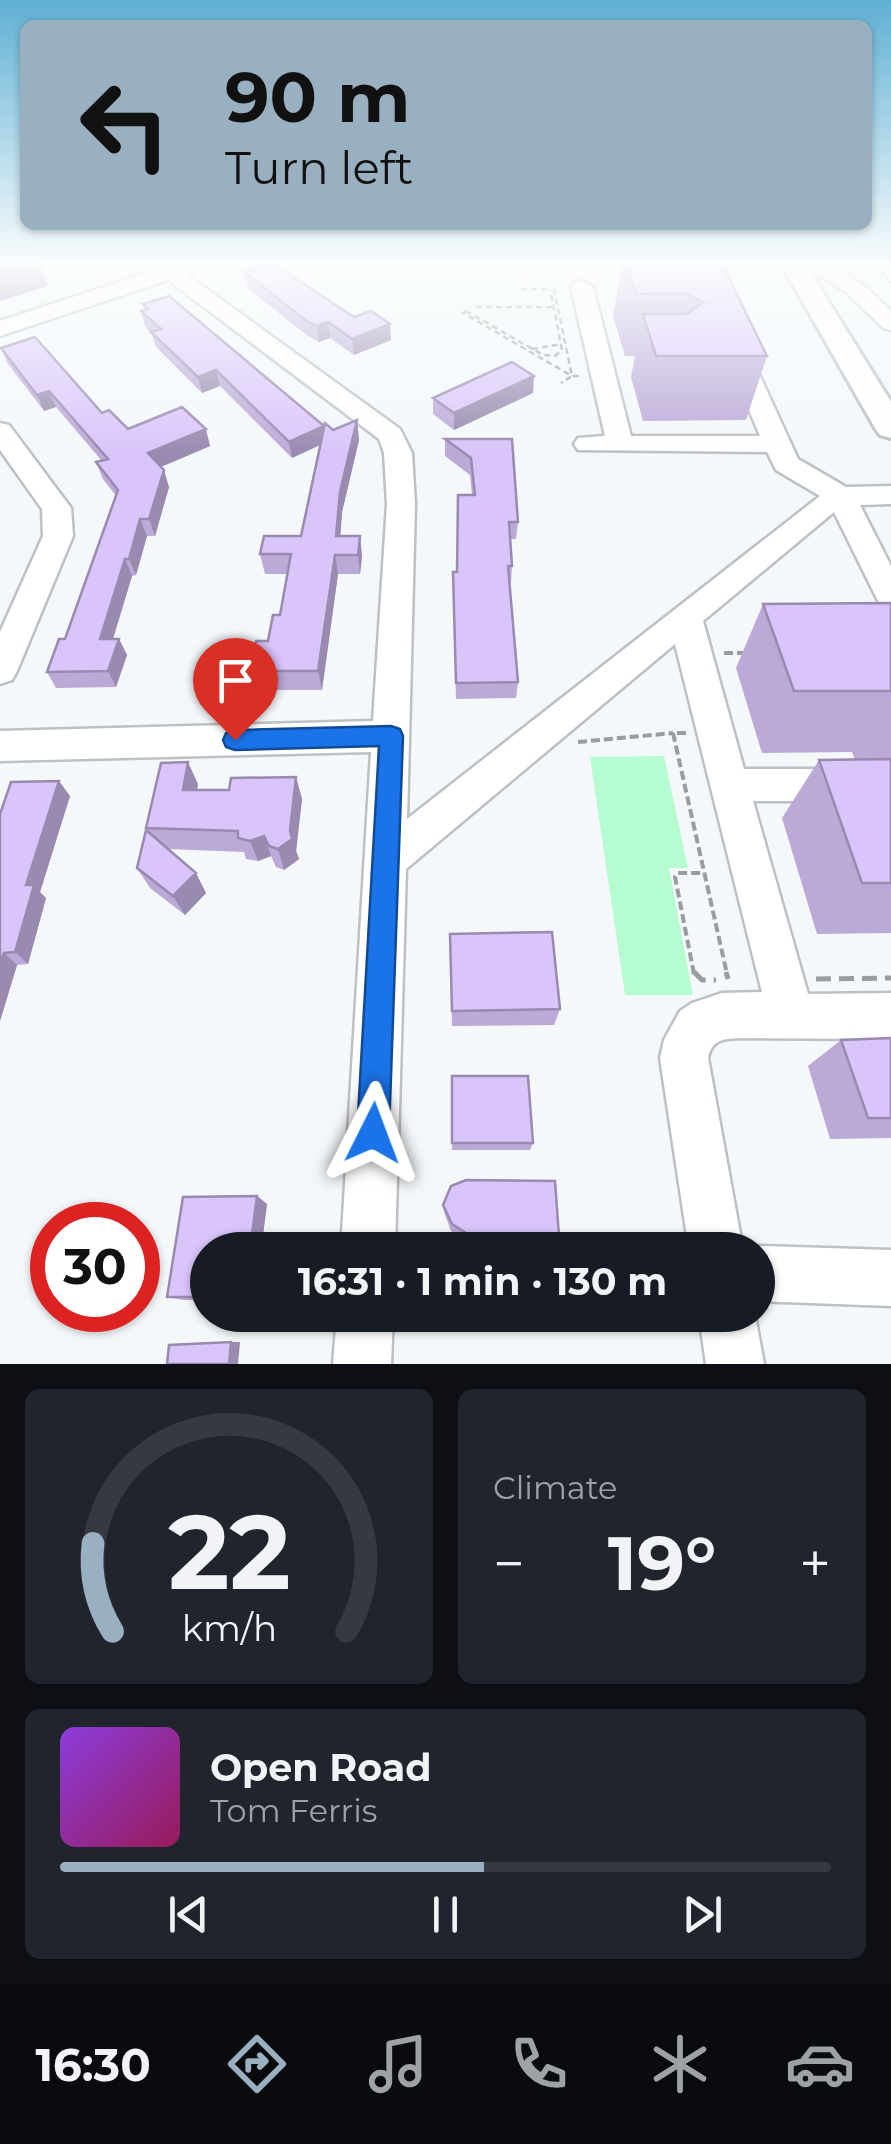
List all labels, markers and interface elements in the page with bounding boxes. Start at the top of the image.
text: 90 m [225,54,410,140]
icon: left [60,60,190,190]
text: Turn left [225,140,413,195]
pin [193,638,278,741]
icon: arrive [208,653,263,708]
position arrow [321,1081,425,1185]
speed limit sign: 30 [30,1202,160,1332]
text: 16:31 · 1 min · 130 m [298,1258,667,1305]
text: Climate [493,1468,617,1507]
text: 22 [168,1488,290,1615]
text: 19° [608,1517,716,1609]
text: − [493,1530,525,1597]
text: + [799,1530,831,1597]
text: km/h [181,1606,277,1650]
text: Open Road [210,1744,432,1791]
text: Tom Ferris [210,1791,377,1830]
icon: previous [161,1887,216,1942]
icon: pause [418,1887,473,1942]
icon: next [675,1887,730,1942]
icon: directions [222,2029,292,2099]
icon: music [363,2029,433,2099]
icon: phone [504,2029,574,2099]
icon: climate [645,2029,715,2099]
icon: car [785,2029,855,2099]
text: 16:30 [35,2037,151,2092]

